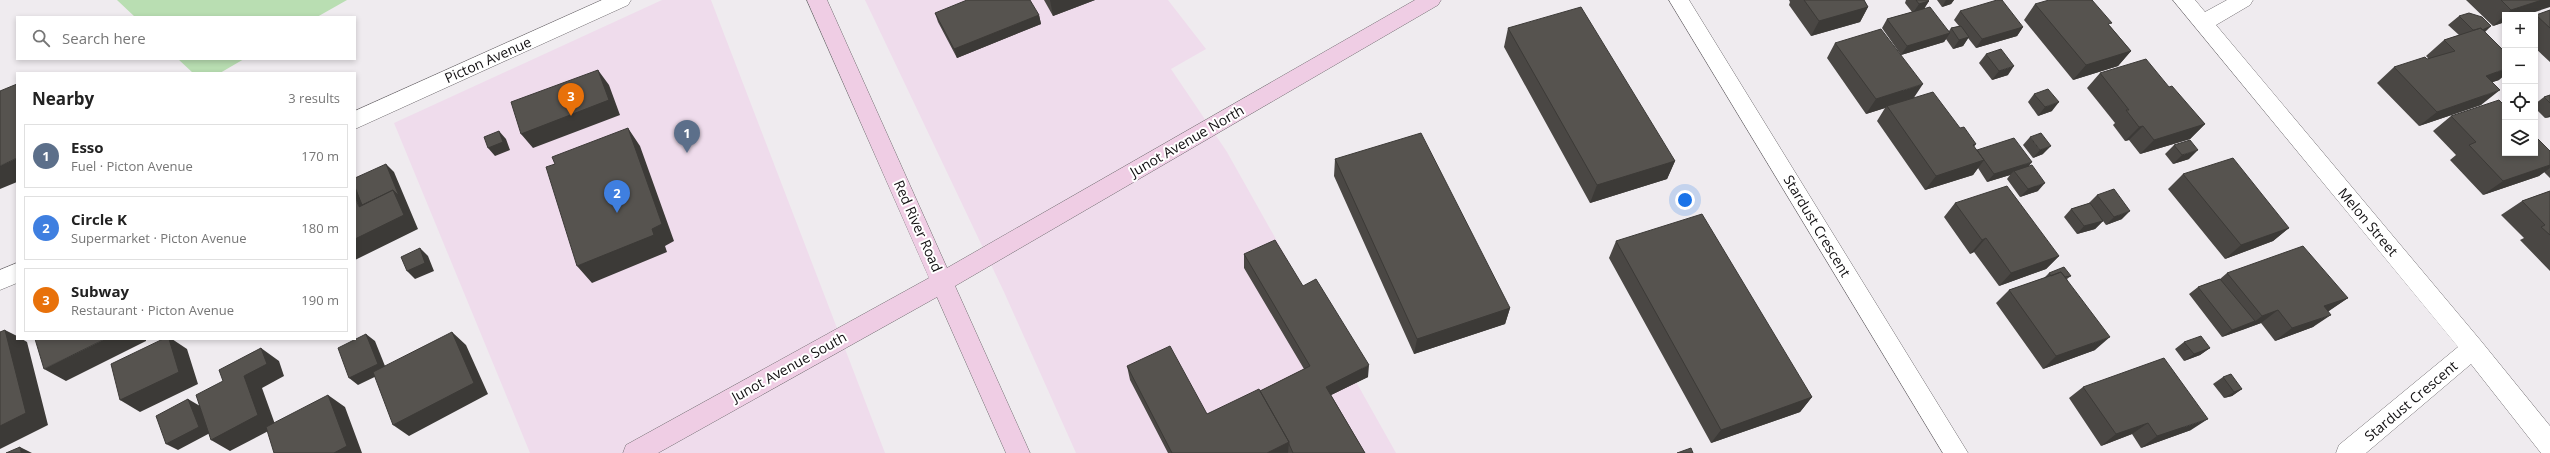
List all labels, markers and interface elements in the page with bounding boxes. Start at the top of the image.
map controls [2502,12,2538,156]
button: + [2502,12,2538,48]
search box [16,16,356,60]
icon: search [30,27,52,49]
text: Search here [62,28,146,48]
street label: Picton Avenue [441,32,534,87]
button: − [2502,48,2538,84]
pin: 3 [558,83,584,116]
button: locate [2502,84,2538,120]
text: Nearby [32,87,94,110]
text: 3 results [288,89,340,107]
street label: Junot Avenue North [1125,100,1247,182]
pin: 1 [674,120,700,153]
button: layers [2502,120,2538,156]
text: Esso [71,137,104,157]
text: 1 [42,147,50,165]
text: 170 m [301,147,339,165]
text: Fuel · Picton Avenue [71,157,193,175]
street label: Stardust Crescent [1779,171,1855,280]
street label: Red River Road [890,177,947,275]
pin: 2 [604,180,630,213]
street label: Melon Street [2334,183,2403,260]
your location [1675,190,1695,210]
text: Circle K [71,209,127,229]
text: 2 [42,219,50,237]
text: 180 m [301,219,339,237]
text: Supermarket · Picton Avenue [71,229,247,247]
text: Subway [71,281,129,301]
text: 3 [42,291,50,309]
text: 190 m [301,291,339,309]
text: Restaurant · Picton Avenue [71,301,234,319]
street label: Junot Avenue South [726,327,850,407]
street label: Stardust Crescent [2360,356,2461,445]

